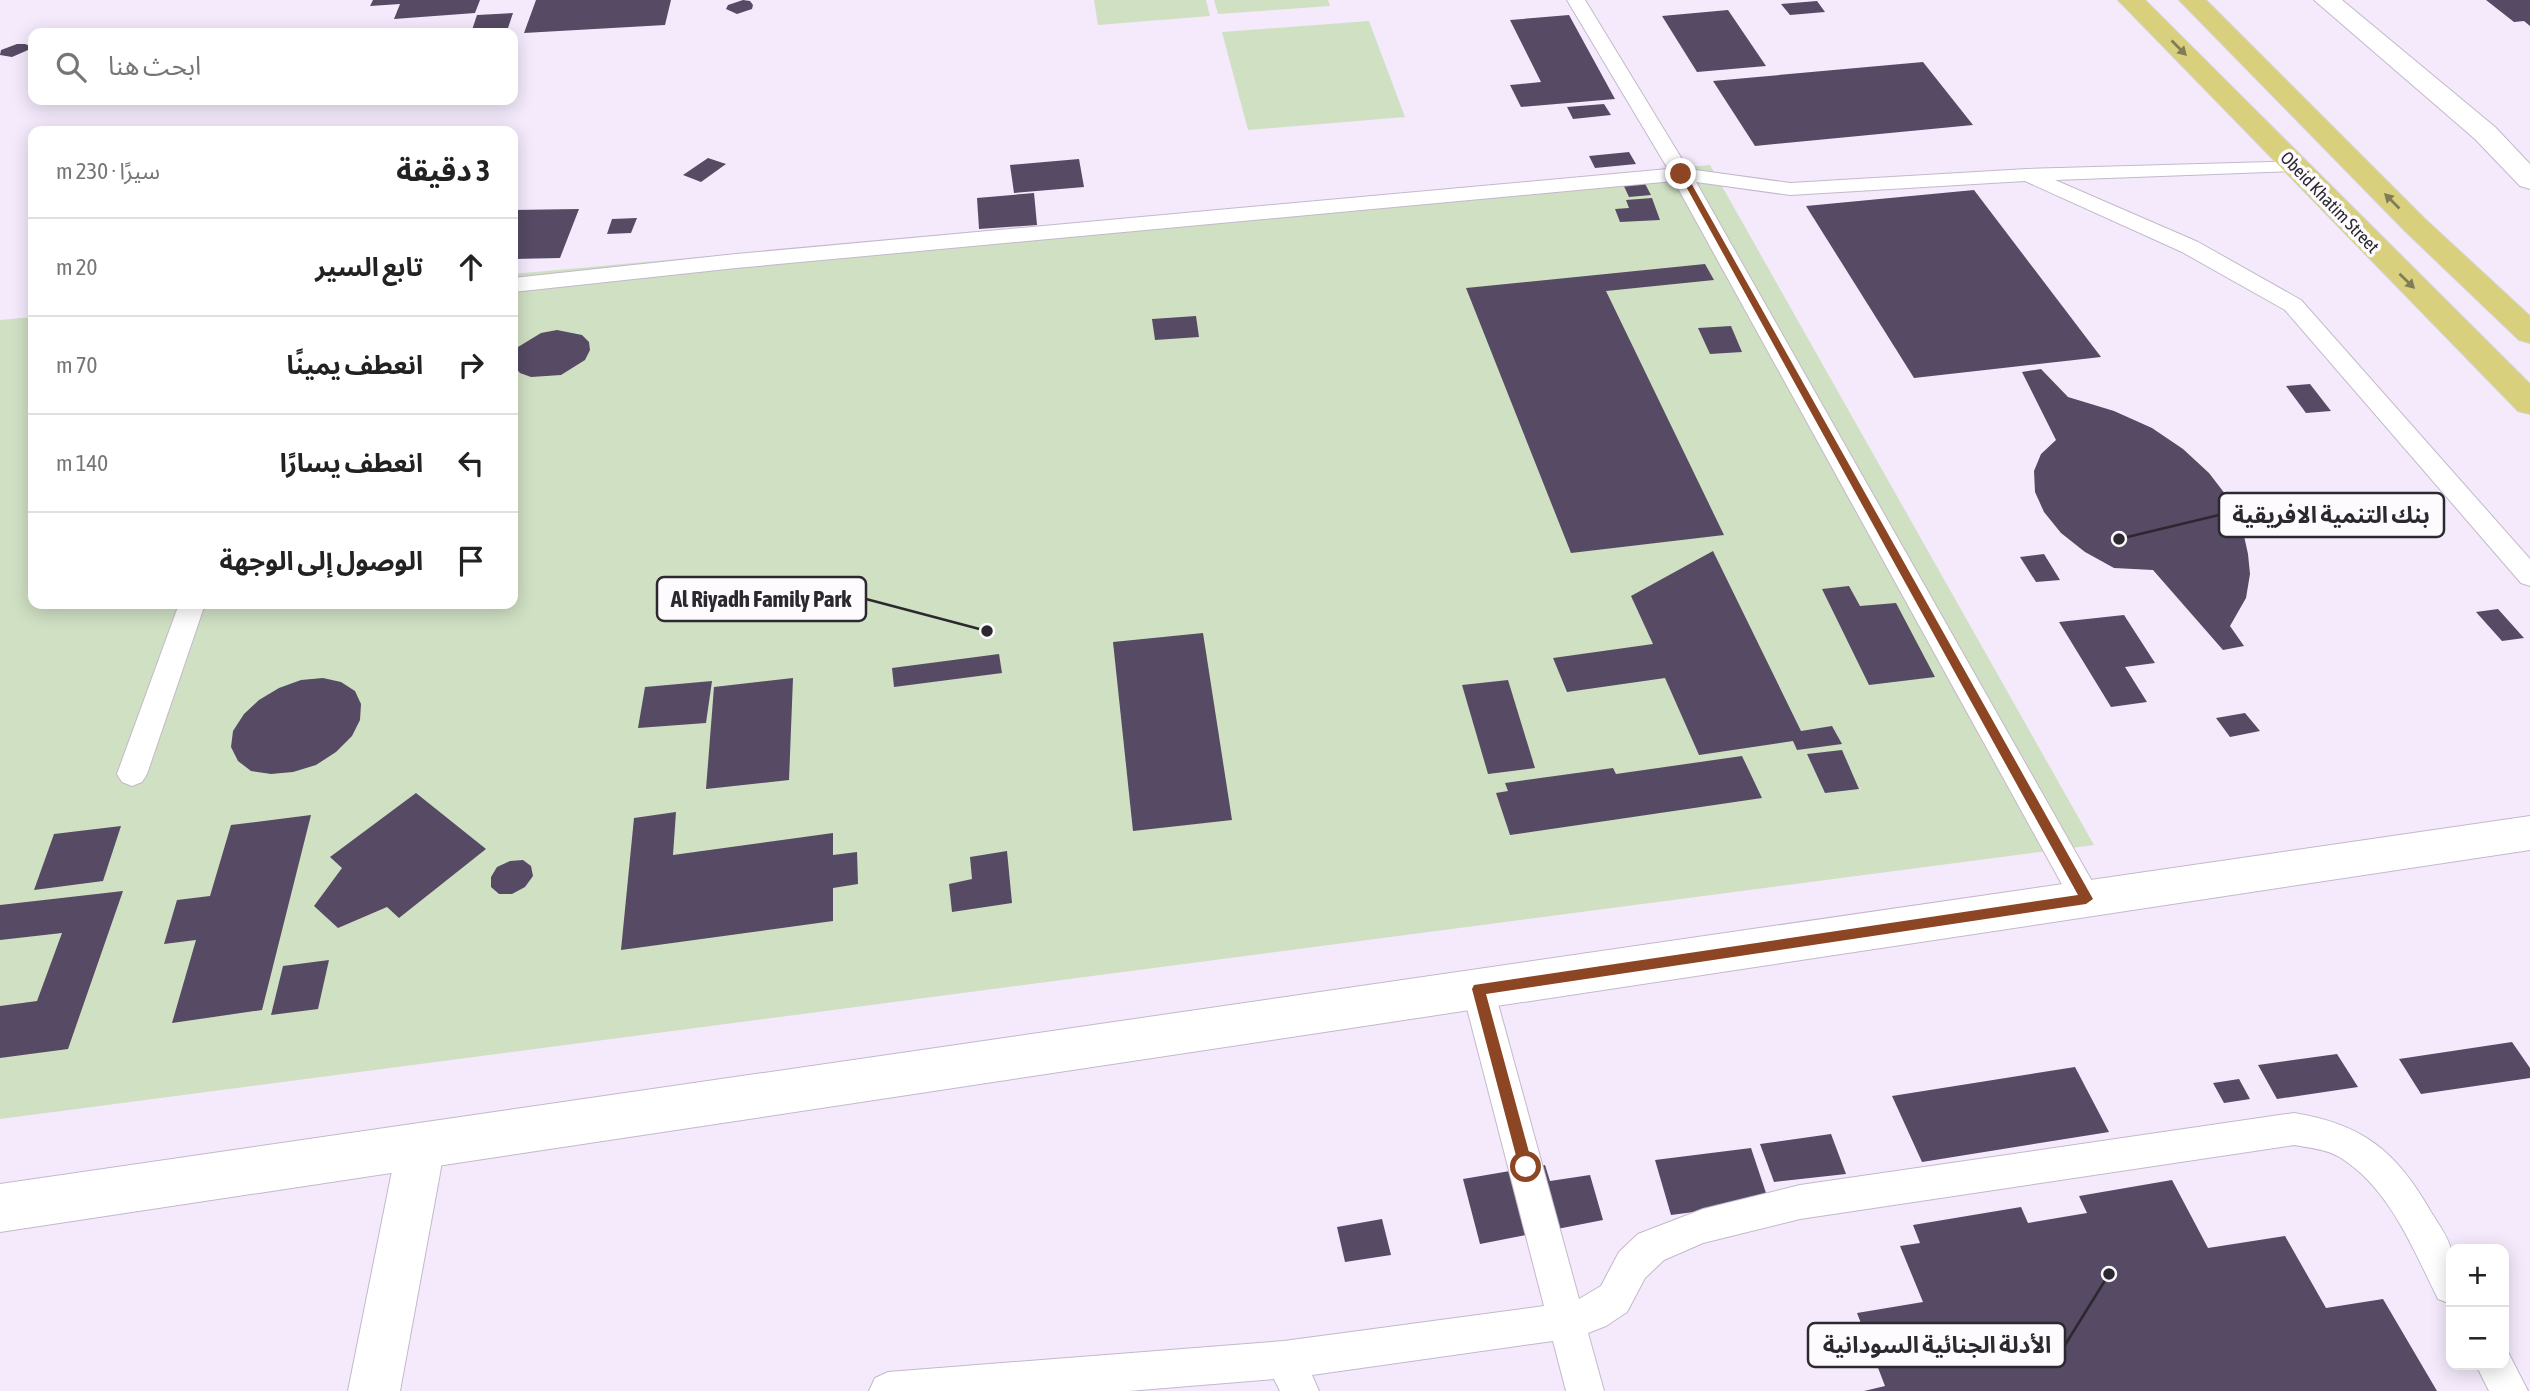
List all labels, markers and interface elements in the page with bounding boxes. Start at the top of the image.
search box [28,28,518,105]
one-way arrow [2170,40,2187,56]
icon: search [52,48,90,86]
text: ابحث هنا [108,51,201,81]
street label: Obeid Khatim Street [2276,147,2384,257]
text: 3 دقيقة [396,153,490,187]
text: سيرًا · 230 m [56,158,160,184]
route end [1665,158,1696,189]
one-way arrow [2384,193,2400,210]
icon: ahead [452,248,490,286]
text: تابع السير [315,252,423,282]
text: 20 m [56,254,97,280]
one-way arrow [2398,272,2415,288]
icon: right [452,346,490,384]
text: انعطف يمينًا [286,350,423,380]
text: 70 m [56,352,97,378]
icon: left [452,444,490,482]
text: انعطف يسارًا [280,448,423,478]
text: 140 m [56,450,108,476]
callout: بنك التنمية الافريقية [2219,493,2444,537]
text: بنك التنمية الافريقية [2232,502,2430,529]
icon: arrive [452,542,490,580]
text: الوصول إلى الوجهة [220,546,423,576]
callout: Al Riyadh Family Park [657,577,866,621]
text: Al Riyadh Family Park [670,586,852,612]
route start [1510,1151,1541,1182]
map controls [2446,1244,2509,1370]
button: + [2446,1244,2509,1307]
button: − [2446,1307,2509,1370]
callout: الأدلة الجنائية السودانية [1808,1323,2065,1367]
text: الأدلة الجنائية السودانية [1823,1332,2051,1358]

